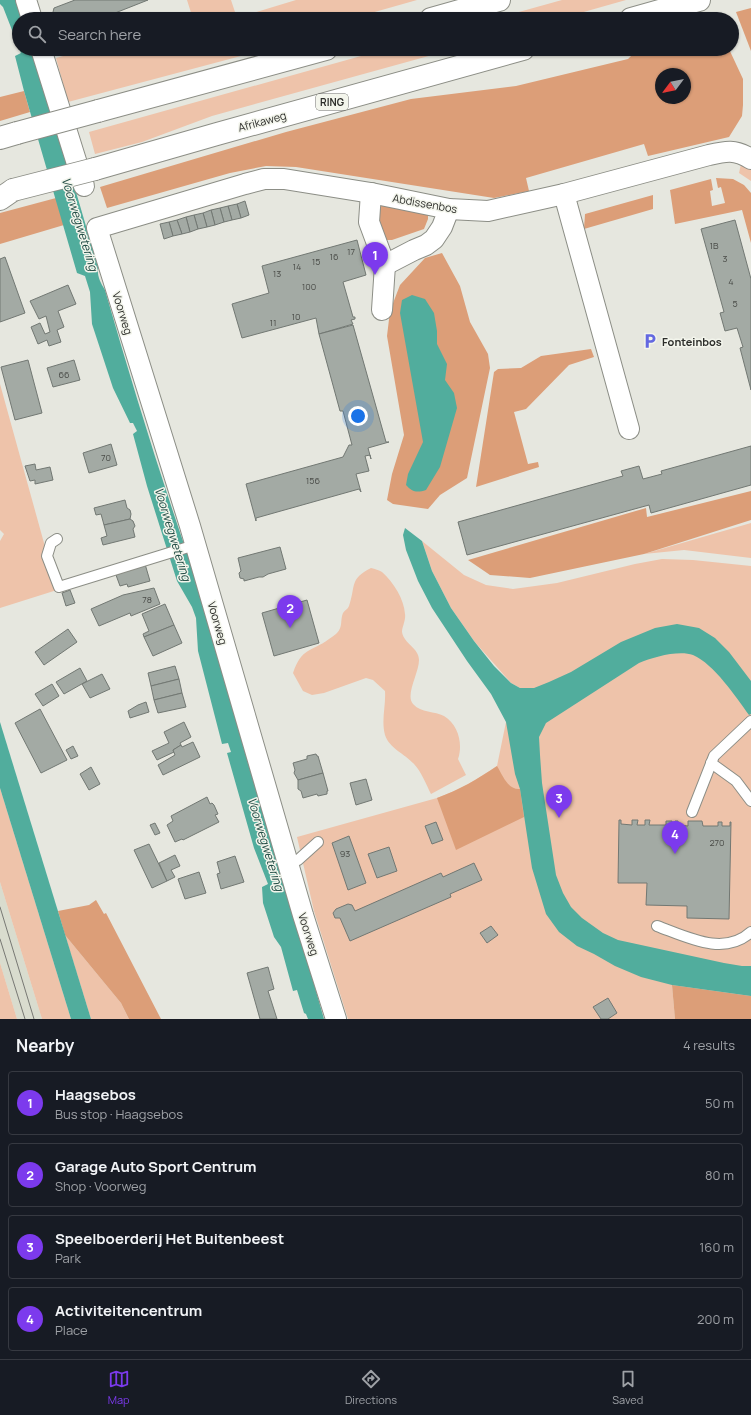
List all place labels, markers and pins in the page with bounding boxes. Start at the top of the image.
pin: 1 [362,242,388,275]
parking icon: Fonteinbos [641,332,659,350]
place label: Fonteinbos [662,334,722,349]
pin: 2 [277,595,303,628]
pin: 3 [546,785,572,818]
pin: 4 [662,821,688,854]

